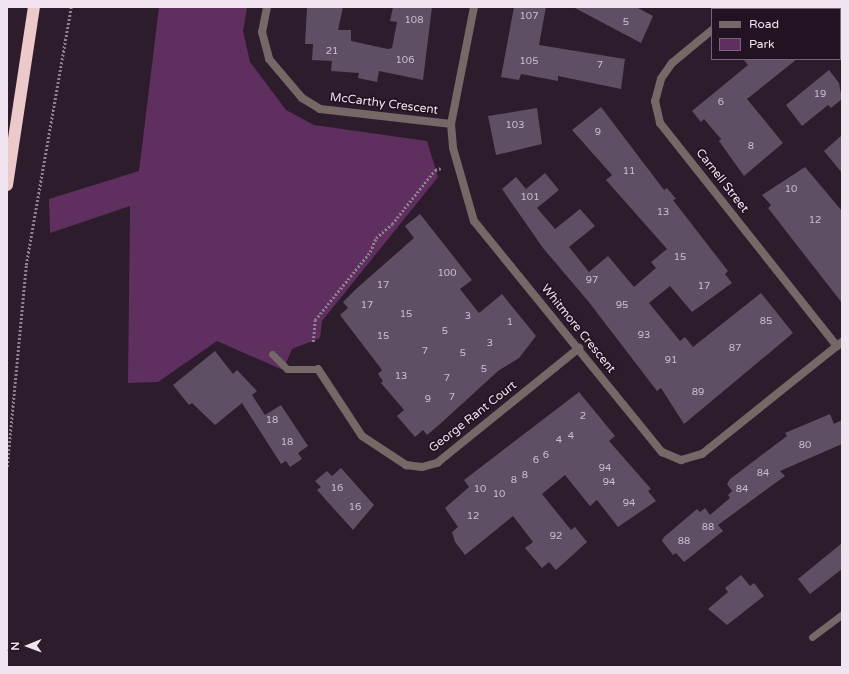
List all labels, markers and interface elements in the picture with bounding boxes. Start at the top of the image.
legend [711,8,841,60]
house number: 107 [520,11,538,23]
house number: 108 [405,15,423,27]
house number: 5 [623,17,629,29]
text: Road [749,17,779,31]
text: Park [749,37,775,51]
house number: 21 [326,46,338,58]
house number: 106 [396,55,414,67]
house number: 105 [520,56,538,68]
house number: 7 [597,60,603,72]
house number: 19 [814,89,826,101]
street label: McCarthy Crescent [329,90,439,118]
house number: 6 [718,97,724,109]
house number: 103 [506,120,524,132]
house number: 9 [595,127,601,139]
house number: 8 [748,141,754,153]
street label: Carnell Street [693,146,751,216]
house number: 11 [623,166,635,178]
house number: 10 [785,184,797,196]
house number: 101 [521,192,539,204]
house number: 13 [657,207,669,219]
house number: 12 [809,215,821,227]
house number: 15 [674,252,686,264]
house number: 100 [438,268,456,280]
house number: 97 [586,275,598,287]
house number: 17 [377,280,389,292]
house number: 17 [698,281,710,293]
street label: Whitmore Crescent [538,282,618,376]
house number: 17 [361,300,373,312]
house number: 95 [616,300,628,312]
house number: 15 [400,309,412,321]
house number: 3 [465,311,471,323]
house number: 85 [760,316,772,328]
house number: 1 [507,317,513,329]
house number: 5 [442,326,448,338]
house number: 93 [638,330,650,342]
house number: 15 [377,331,389,343]
house number: 3 [487,338,493,350]
house number: 87 [729,343,741,355]
house number: 7 [422,346,428,358]
house number: 5 [460,348,466,360]
house number: 91 [665,355,677,367]
house number: 5 [481,364,487,376]
house number: 13 [395,371,407,383]
house number: 7 [444,373,450,385]
street label: George Rant Court [426,378,520,456]
house number: 89 [692,387,704,399]
house number: 7 [449,392,455,404]
house number: 9 [425,394,431,406]
house number: 2 [580,411,586,423]
house number: 18 [266,415,278,427]
house number: 4 [568,431,574,443]
house number: 4 [556,435,562,447]
house number: 18 [281,437,293,449]
house number: 80 [799,440,811,452]
house number: 6 [543,450,549,462]
house number: 6 [533,455,539,467]
house number: 94 [599,463,611,475]
house number: 84 [757,468,769,480]
house number: 8 [522,470,528,482]
house number: 8 [511,475,517,487]
house number: 94 [603,477,615,489]
house number: 16 [331,483,343,495]
house number: 10 [474,484,486,496]
house number: 84 [736,484,748,496]
house number: 10 [493,489,505,501]
house number: 94 [623,498,635,510]
house number: 16 [349,502,361,514]
house number: 12 [467,511,479,523]
house number: 88 [702,522,714,534]
house number: 92 [550,531,562,543]
house number: 88 [678,536,690,548]
north arrow [8,626,48,666]
text: N [9,642,22,651]

